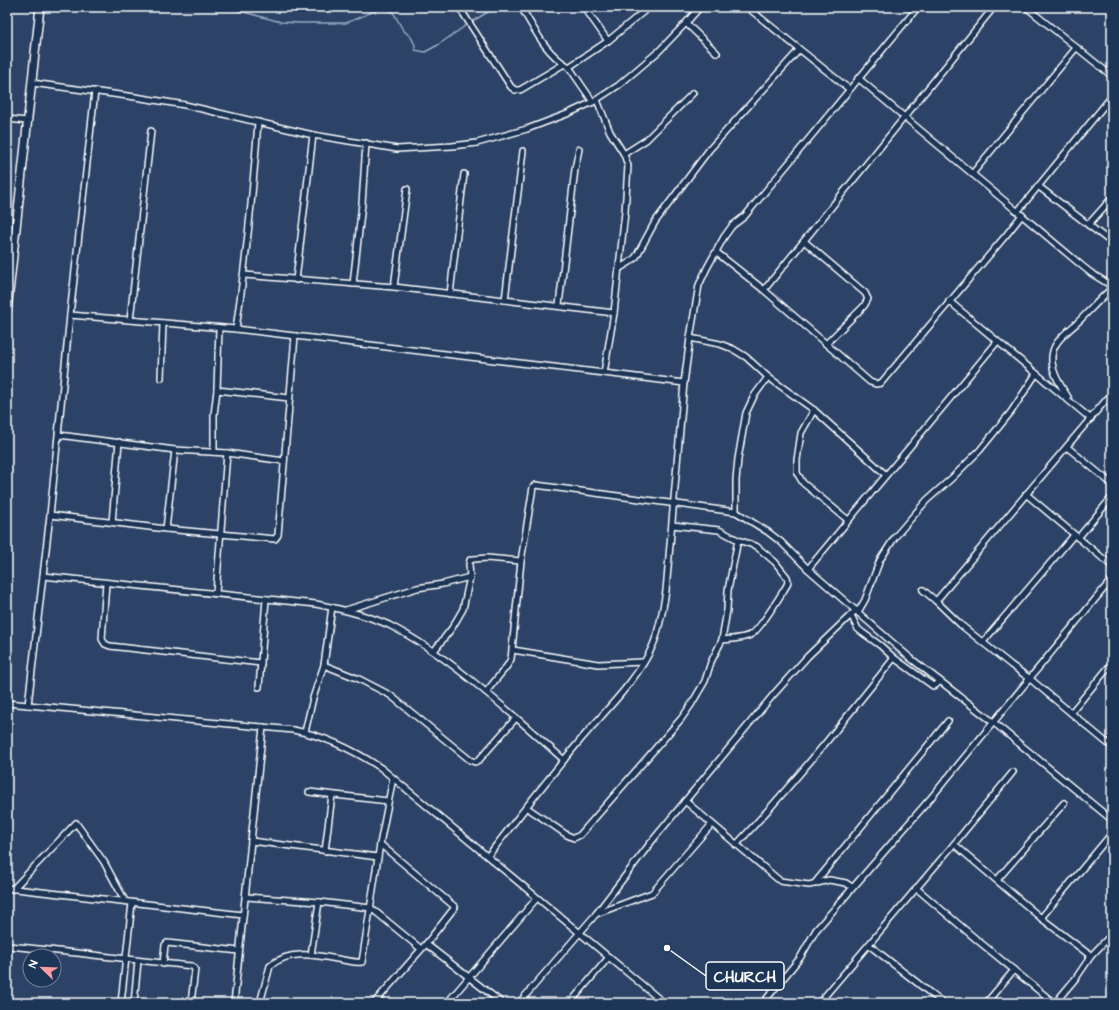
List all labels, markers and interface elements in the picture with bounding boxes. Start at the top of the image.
north arrow [22,948,62,988]
text: N [25,958,42,970]
callout: CHURCH [706,962,784,990]
text: CHURCH [714,966,777,988]

